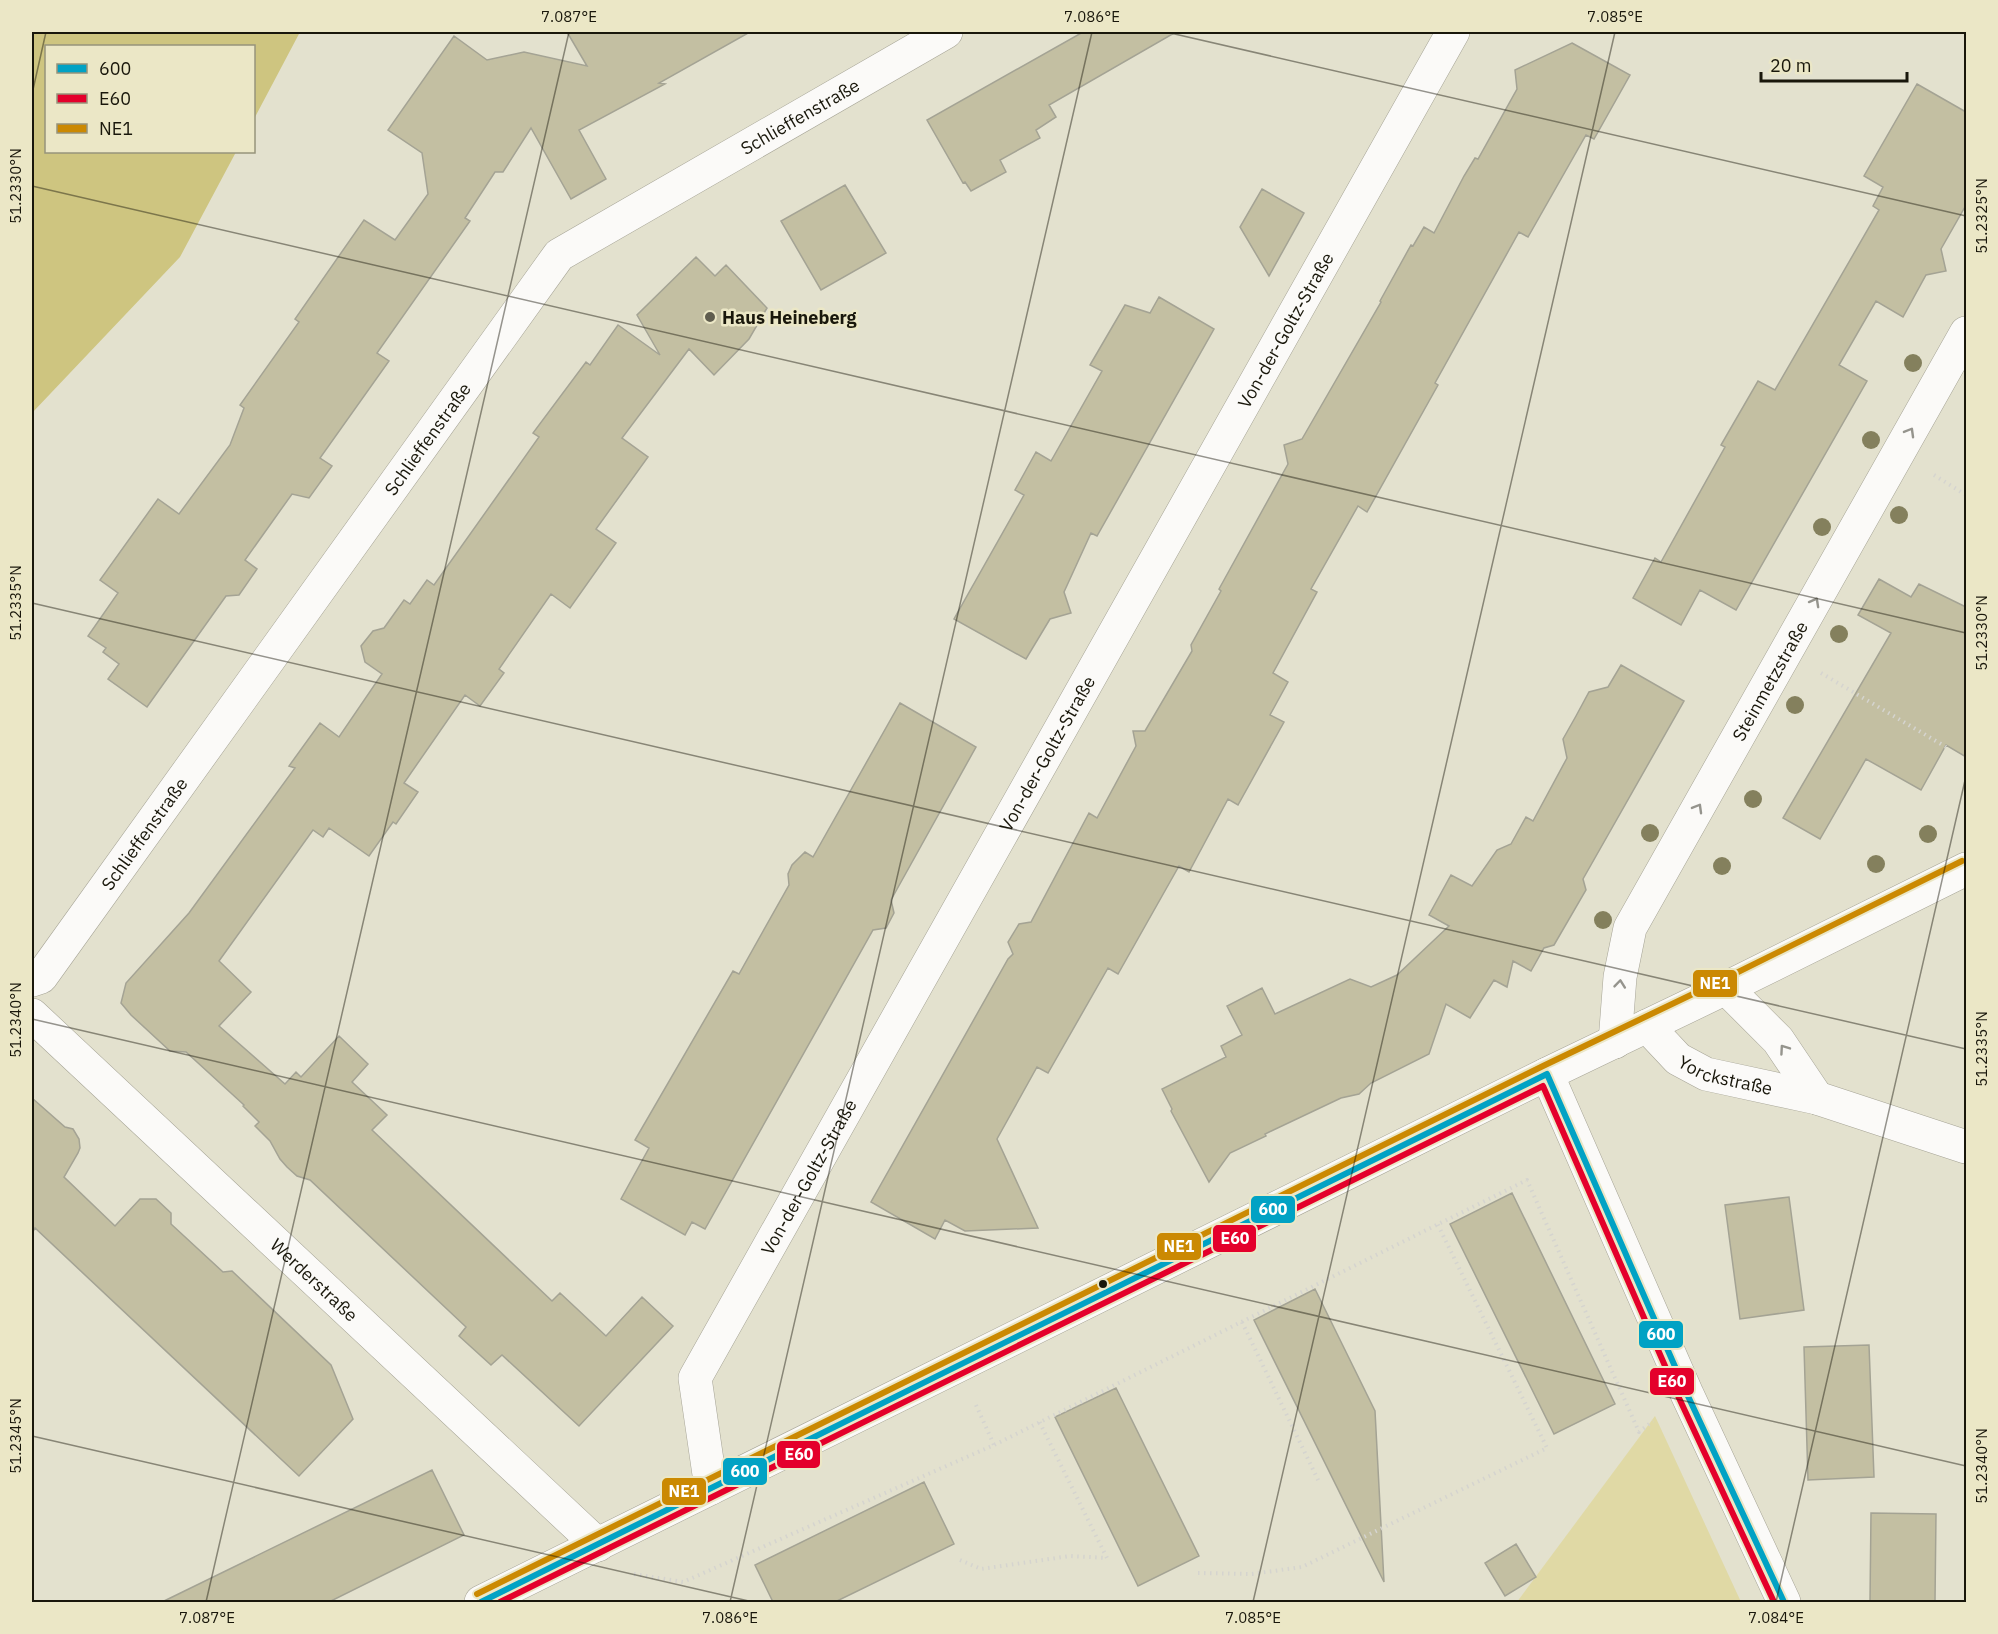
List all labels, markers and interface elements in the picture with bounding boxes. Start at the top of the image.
text: 7.087°E [541,7,597,26]
text: 7.086°E [1064,7,1120,26]
text: 7.085°E [1587,7,1643,26]
legend [45,45,255,153]
scale bar [1761,45,1906,83]
text: 20 m [1770,54,1812,77]
text: 600 [99,57,131,80]
street label: Schlieffenstraße [736,73,863,160]
text: E60 [99,87,131,110]
text: NE1 [99,117,133,140]
text: 51.2330°N [6,148,25,224]
text: 51.2325°N [1972,178,1991,254]
street label: Von-der-Goltz-Straße [1232,248,1338,412]
place label: Haus Heineberg [722,306,857,329]
marker: Haus Heineberg [703,310,717,324]
street label: Schlieffenstraße [379,378,475,500]
one-way arrow [1903,428,1914,438]
text: 51.2335°N [6,565,25,641]
text: 51.2330°N [1972,595,1991,671]
one-way arrow [1808,598,1819,608]
street label: Steinmetzstraße [1727,617,1813,745]
street label: Von-der-Goltz-Straße [994,671,1100,835]
street label: Schlieffenstraße [96,773,192,894]
one-way arrow [1691,804,1703,814]
line badge: NE1 [1692,969,1738,998]
text: NE1 [1700,973,1731,993]
one-way arrow [1613,980,1625,989]
text: 51.2340°N [6,982,25,1058]
text: 51.2335°N [1972,1011,1991,1087]
one-way arrow [1780,1045,1791,1056]
street label: Yorckstraße [1674,1050,1775,1100]
street label: Von-der-Goltz-Straße [755,1095,861,1259]
line badge: 600 [1250,1195,1296,1224]
text: 600 [1259,1199,1288,1219]
line badge: E60 [1212,1224,1257,1253]
text: E60 [1221,1228,1250,1248]
line badge: NE1 [1156,1232,1202,1261]
street label: Werderstraße [266,1233,363,1326]
text: NE1 [1164,1236,1195,1256]
unlabelled marker [1097,1278,1109,1290]
line badge: 600 [1638,1320,1684,1349]
text: 600 [1647,1324,1676,1344]
line badge: E60 [1649,1367,1695,1396]
text: E60 [1658,1371,1687,1391]
text: 51.2345°N [6,1398,25,1474]
text: 51.2340°N [1972,1428,1991,1504]
line badge: E60 [776,1440,821,1469]
text: E60 [785,1444,814,1464]
line badge: 600 [722,1457,768,1486]
text: 600 [731,1461,760,1481]
line badge: NE1 [661,1477,707,1506]
text: NE1 [669,1481,700,1501]
text: 7.087°E [179,1608,235,1627]
text: 7.086°E [702,1608,758,1627]
text: 7.085°E [1225,1608,1281,1627]
text: 7.084°E [1748,1608,1804,1627]

